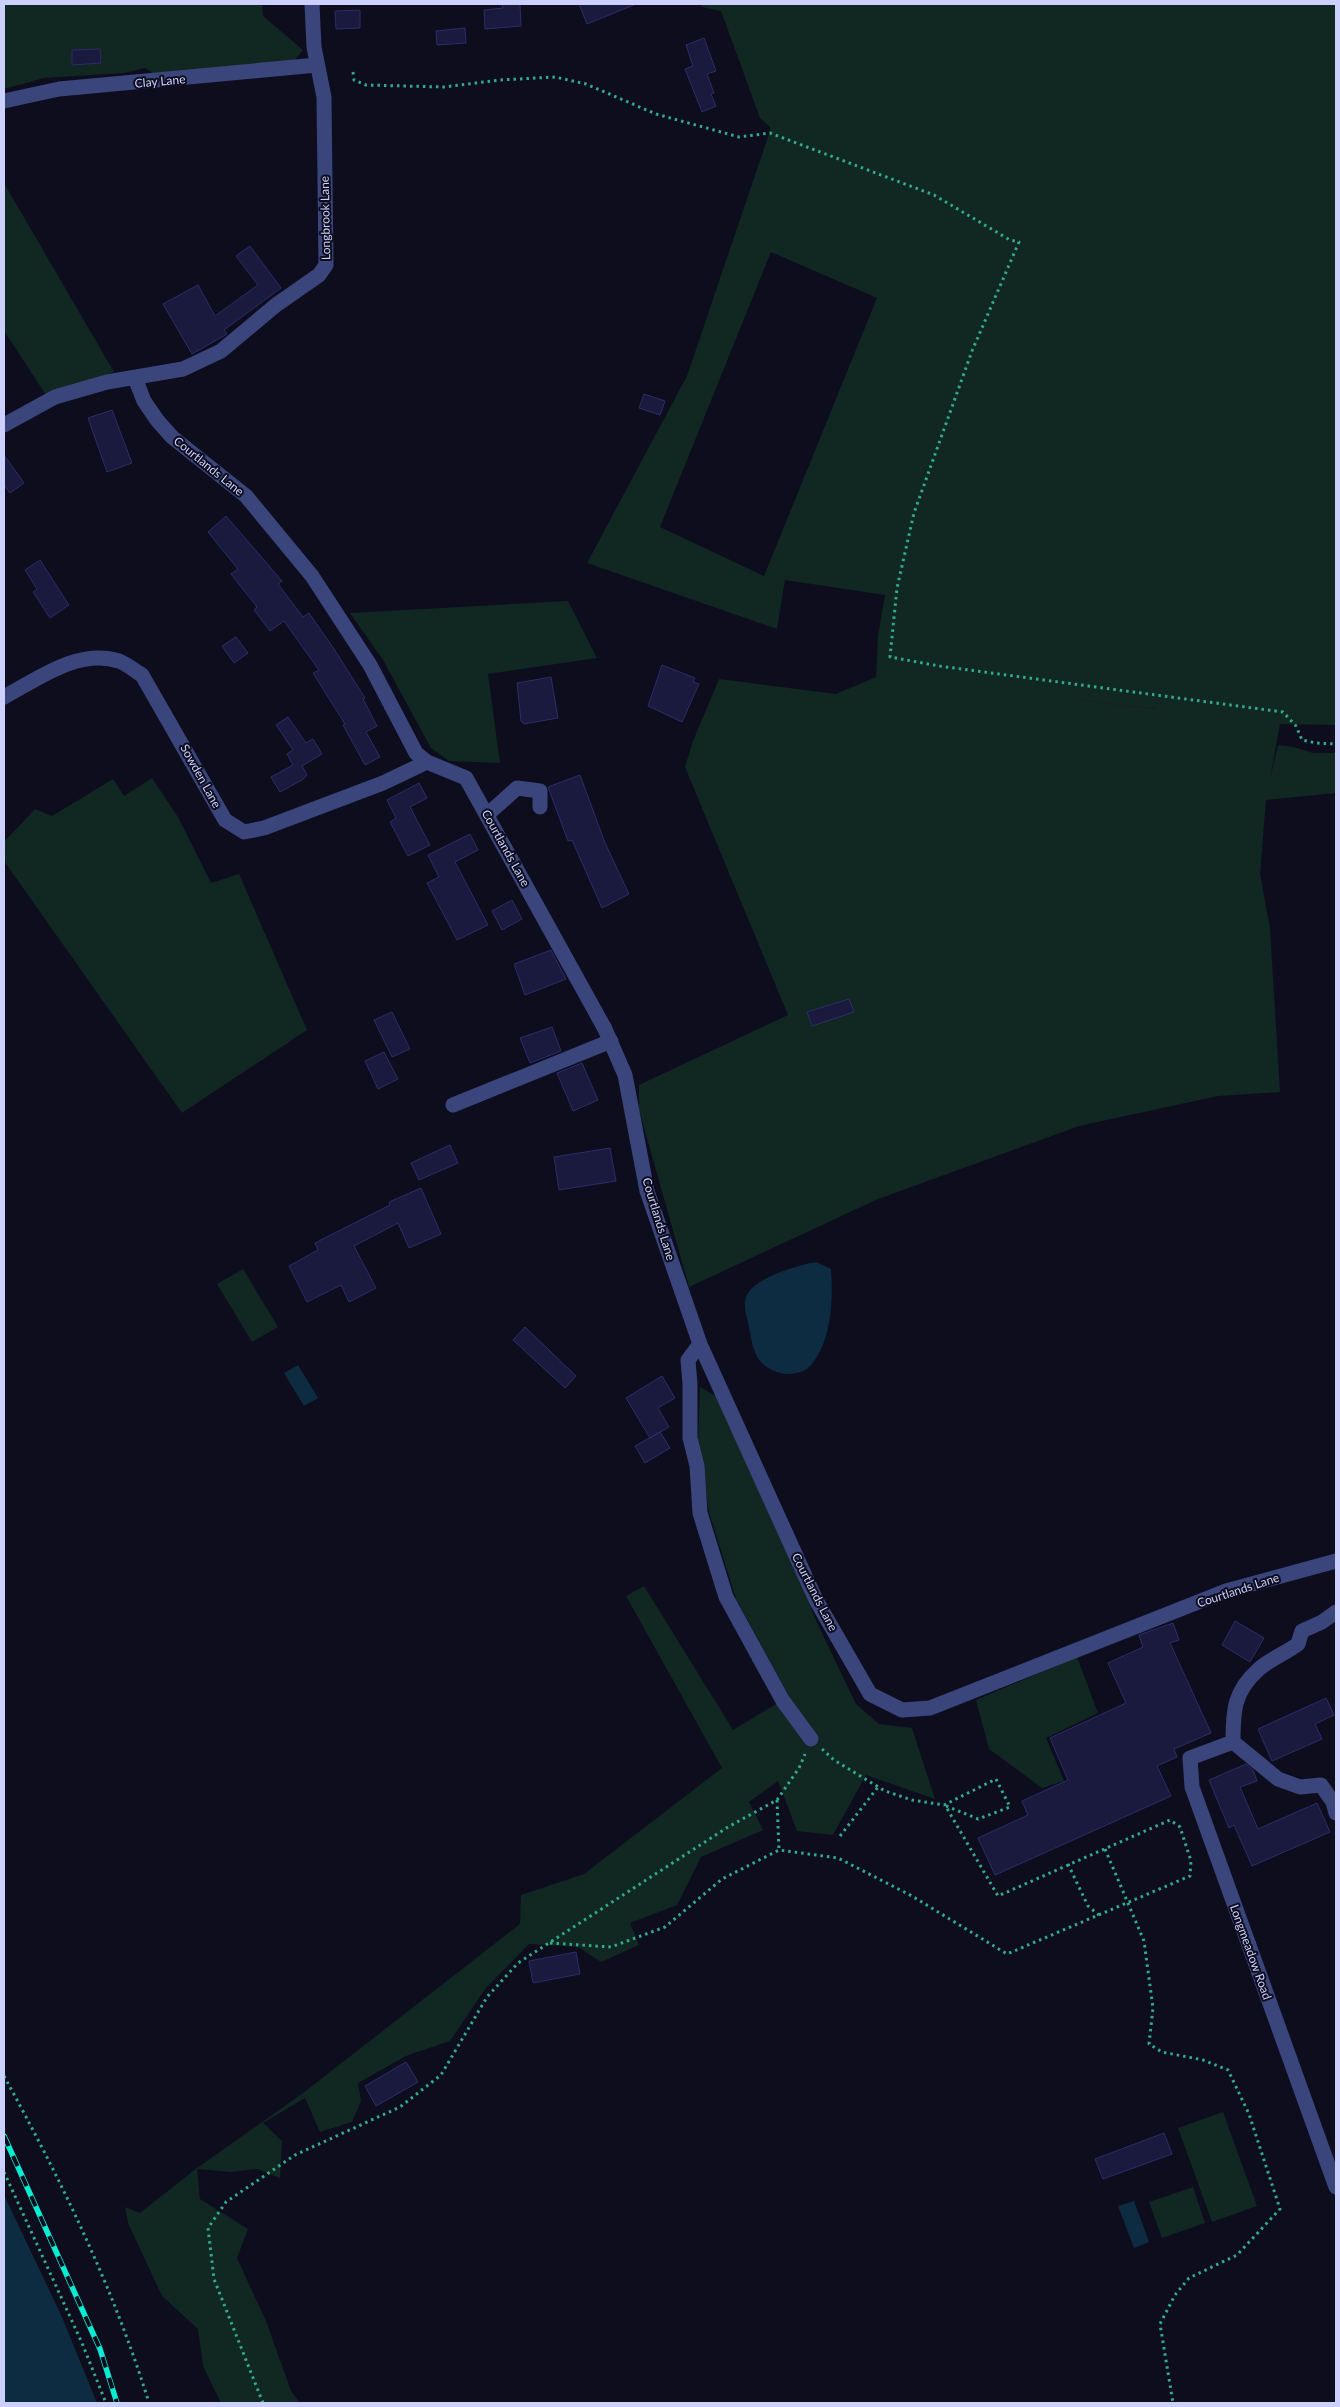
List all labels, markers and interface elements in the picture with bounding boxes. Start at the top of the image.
street label: Clay Lane [134,71,186,91]
street label: Longbrook Lane [317,176,333,260]
street label: Courtlands Lane [171,433,247,499]
street label: Sowden Lane [177,742,225,810]
street label: Courtlands Lane [479,807,533,889]
street label: Courtlands Lane [639,1176,679,1262]
street label: Courtlands Lane [789,1550,841,1634]
street label: Courtlands Lane [1195,1570,1281,1610]
street label: Longmeadow Road [1227,1902,1275,2002]

